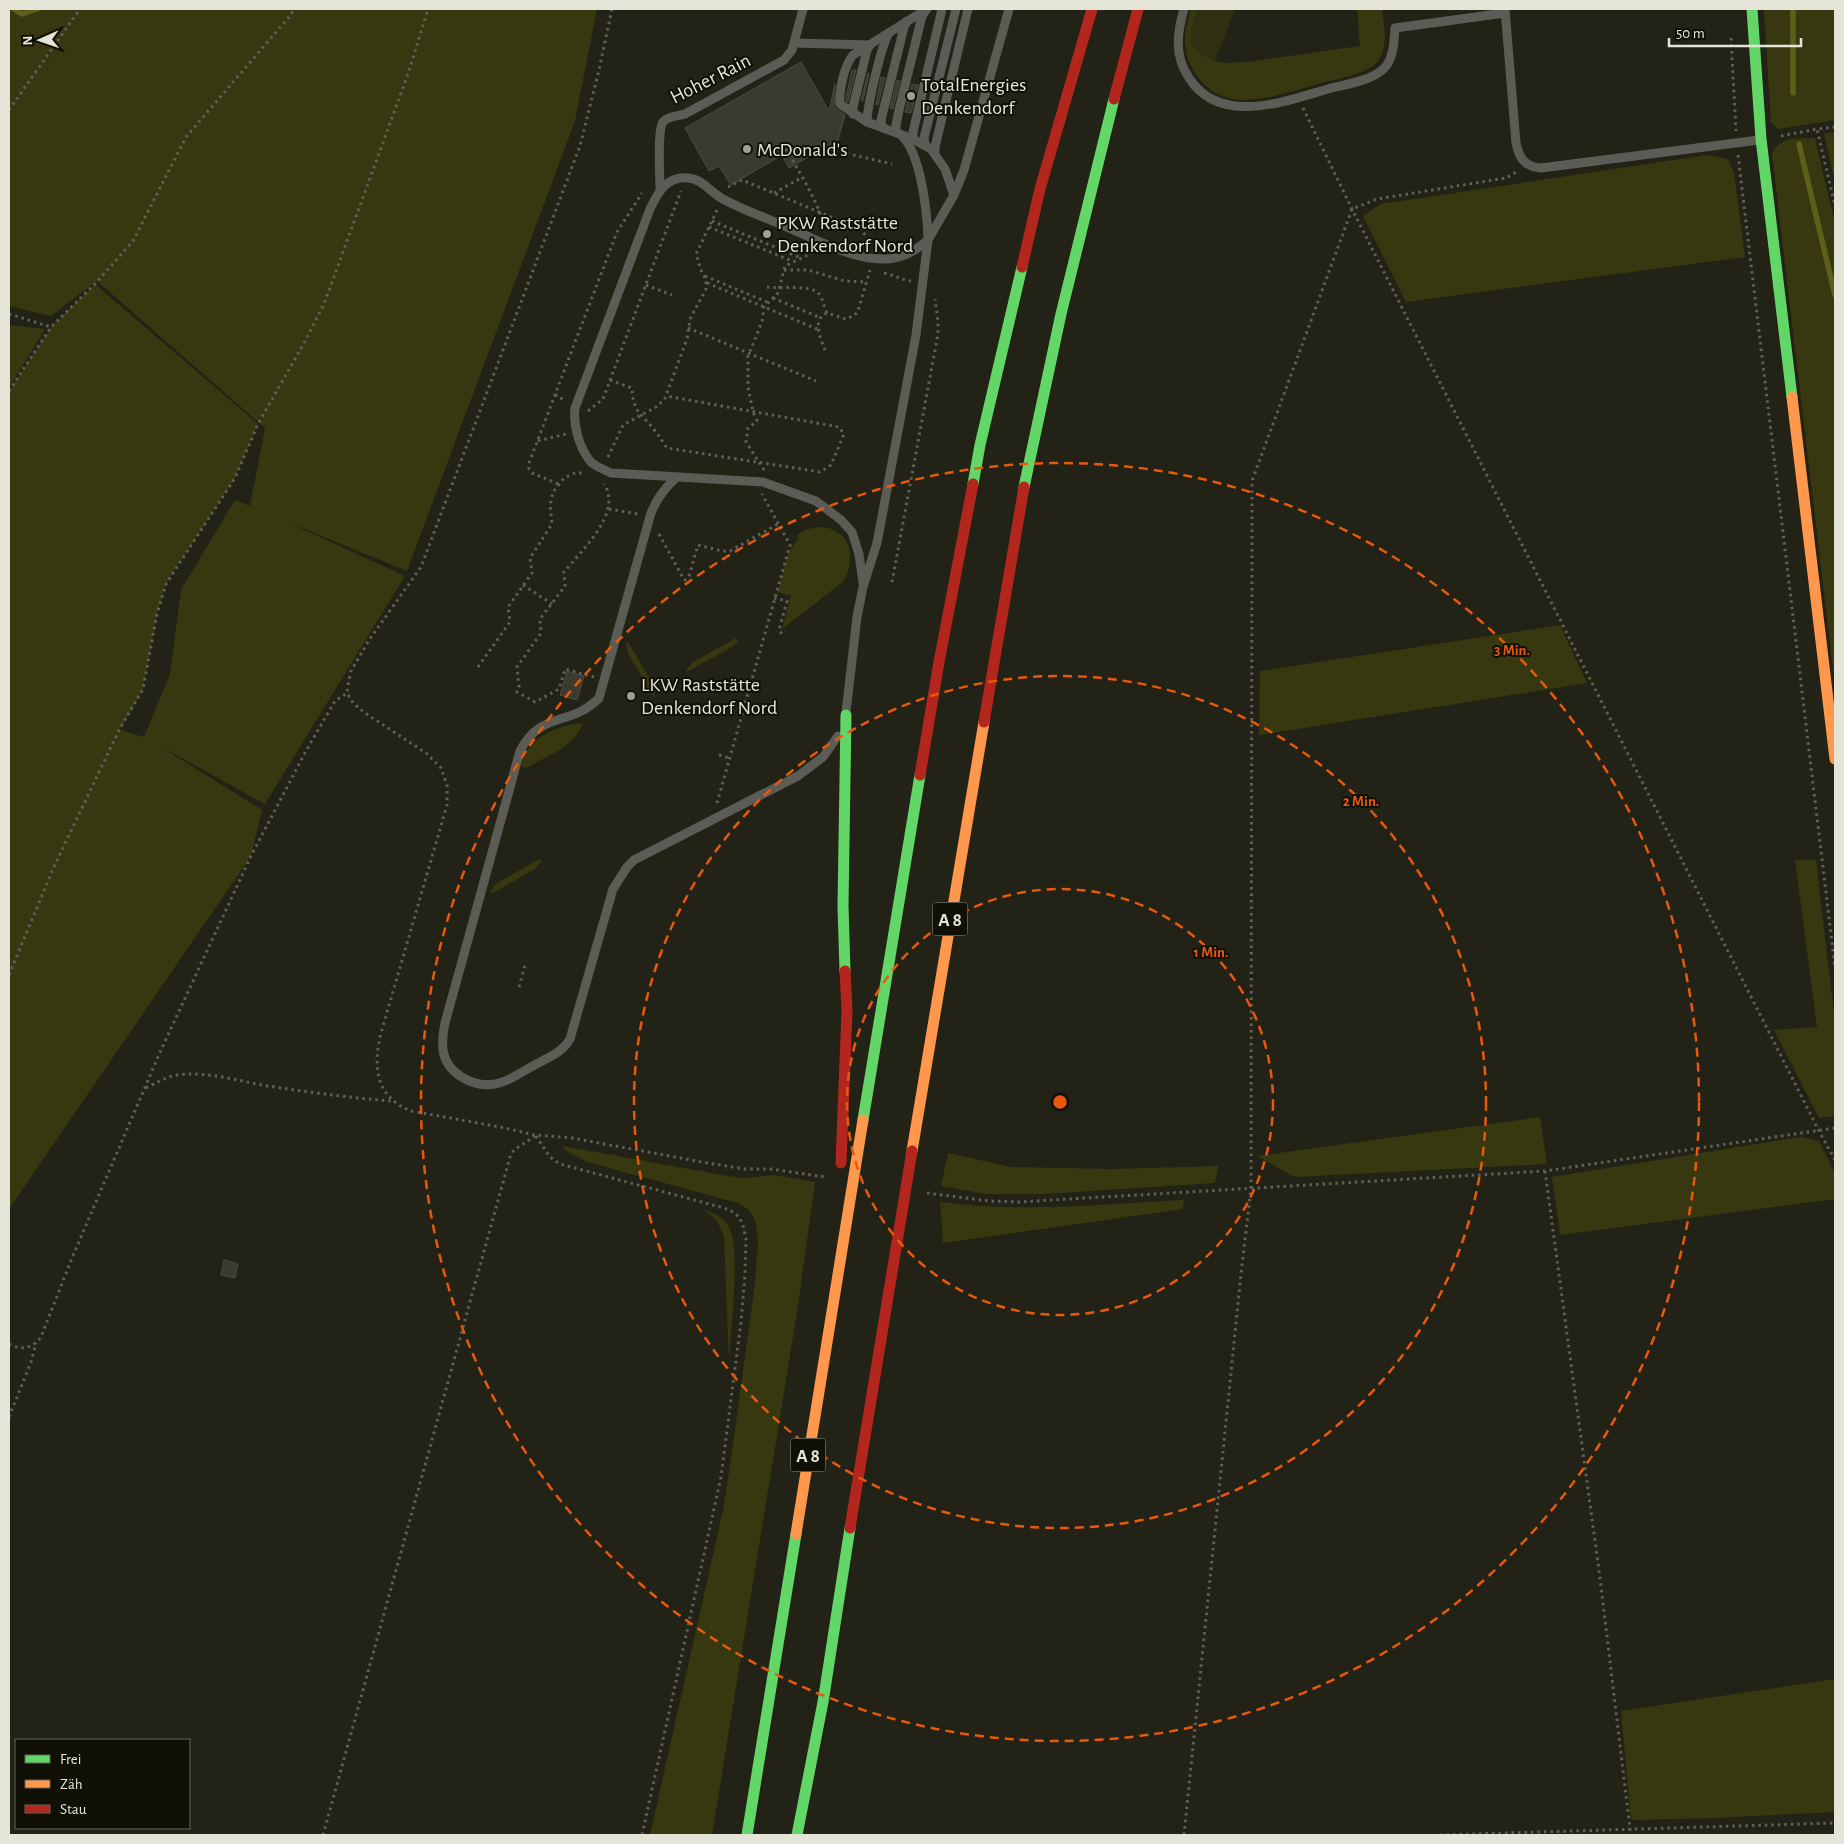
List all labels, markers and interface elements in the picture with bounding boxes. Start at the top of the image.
north arrow [15,15,65,65]
scale bar [1669,15,1802,47]
text: 50 m [1676,26,1705,41]
text: N [21,35,35,46]
street label: Hoher Rain [667,50,754,108]
place label: TotalEnergies Denkendorf [921,75,1027,118]
marker: TotalEnergies Denkendorf [905,90,917,102]
place label: McDonald's [757,140,848,160]
marker: McDonald's [741,143,753,155]
place label: PKW Raststätte Denkendorf Nord [777,213,913,256]
marker: PKW Raststätte Denkendorf Nord [761,228,773,240]
text: 3 Min. [1494,643,1530,658]
place label: LKW Raststätte Denkendorf Nord [641,675,777,718]
marker: LKW Raststätte Denkendorf Nord [625,690,637,702]
text: 2 Min. [1343,794,1379,809]
road number: A 8 [932,902,968,936]
text: 1 Min. [1194,945,1228,960]
centre of rings [1051,1093,1069,1111]
road number: A 8 [790,1438,826,1472]
legend [15,1739,190,1829]
text: Frei [60,1752,81,1767]
text: Zäh [60,1777,83,1792]
text: Stau [60,1802,87,1817]

